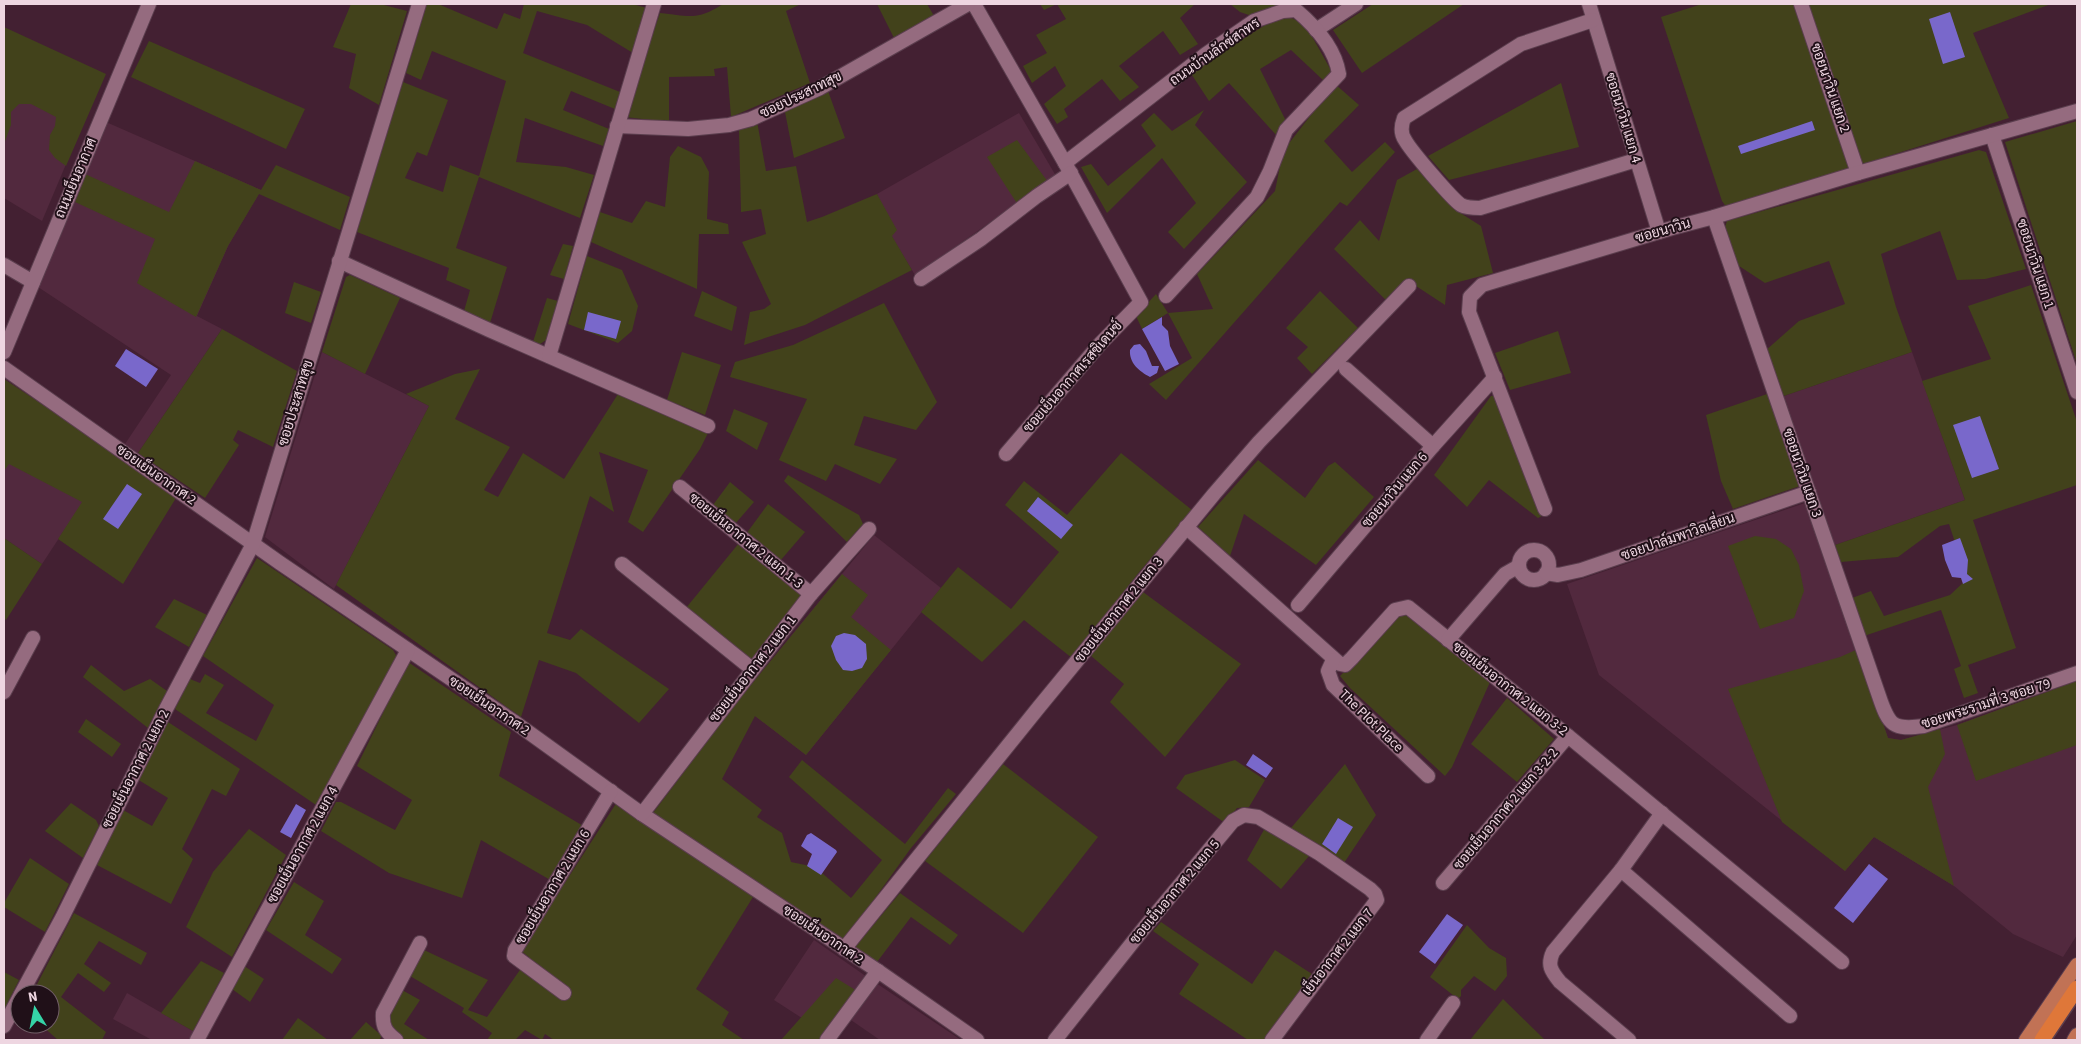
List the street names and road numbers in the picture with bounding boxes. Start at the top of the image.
street label: ถนนบ้านลักซ์สาทร [1166,13,1264,91]
street label: ซอยนาวิน แยก 2 [1805,41,1855,135]
street label: ซอยประสาทสุข [757,67,845,123]
street label: ซอยนาวิน แยก 4 [1600,70,1646,166]
street label: ถนนเย็นอากาศ [50,135,102,221]
street label: ซอยนาวิน [1633,214,1693,248]
street label: ซอยนาวิน แยก 1 [2011,216,2059,312]
street label: ซอยเย็นอากาศเรสซิเดนซ์ [1019,317,1127,437]
street label: ซอยประสาทสุข [273,358,319,448]
street label: ซอยนาวิน แยก 3 [1777,426,1827,520]
street label: ซอยเย็นอากาศ 2 [112,440,200,510]
street label: ซอยนาวิน แยก 6 [1357,448,1433,532]
street label: ซอยเย็นอากาศ 2 แยก 1-3 [684,488,808,594]
street label: ซอยปาล์มพาวิลเลี่ยน [1617,505,1738,566]
street label: ซอยเย็นอากาศ 2 แยก 3 [1070,553,1168,667]
street label: ซอยเย็นอากาศ 2 แยก 1 [705,611,801,727]
street label: ซอยเย็นอากาศ 2 แยก 3-2 [1448,637,1572,741]
street label: ซอยเย็นอากาศ 2 [444,671,534,741]
street label: ซอยพระรามที่ 3 ซอย 79 [1918,671,2053,734]
street label: The Plot Place [1334,685,1408,757]
street label: ซอยเย็นอากาศ 2 แยก 2 [97,706,175,832]
street label: ซอยเย็นอากาศ 2 แยก 3-2-2 [1449,744,1563,874]
street label: ซอยเย็นอากาศ 2 แยก 4 [263,783,343,907]
street label: ซอยเย็นอากาศ 2 แยก 6 [511,826,595,948]
street label: ซอยเย็นอากาศ 2 แยก 5 [1125,835,1225,949]
street label: ซอยเย็นอากาศ 2 [778,900,868,970]
street label: เย็นอากาศ 2 แยก 7 [1297,904,1379,1000]

